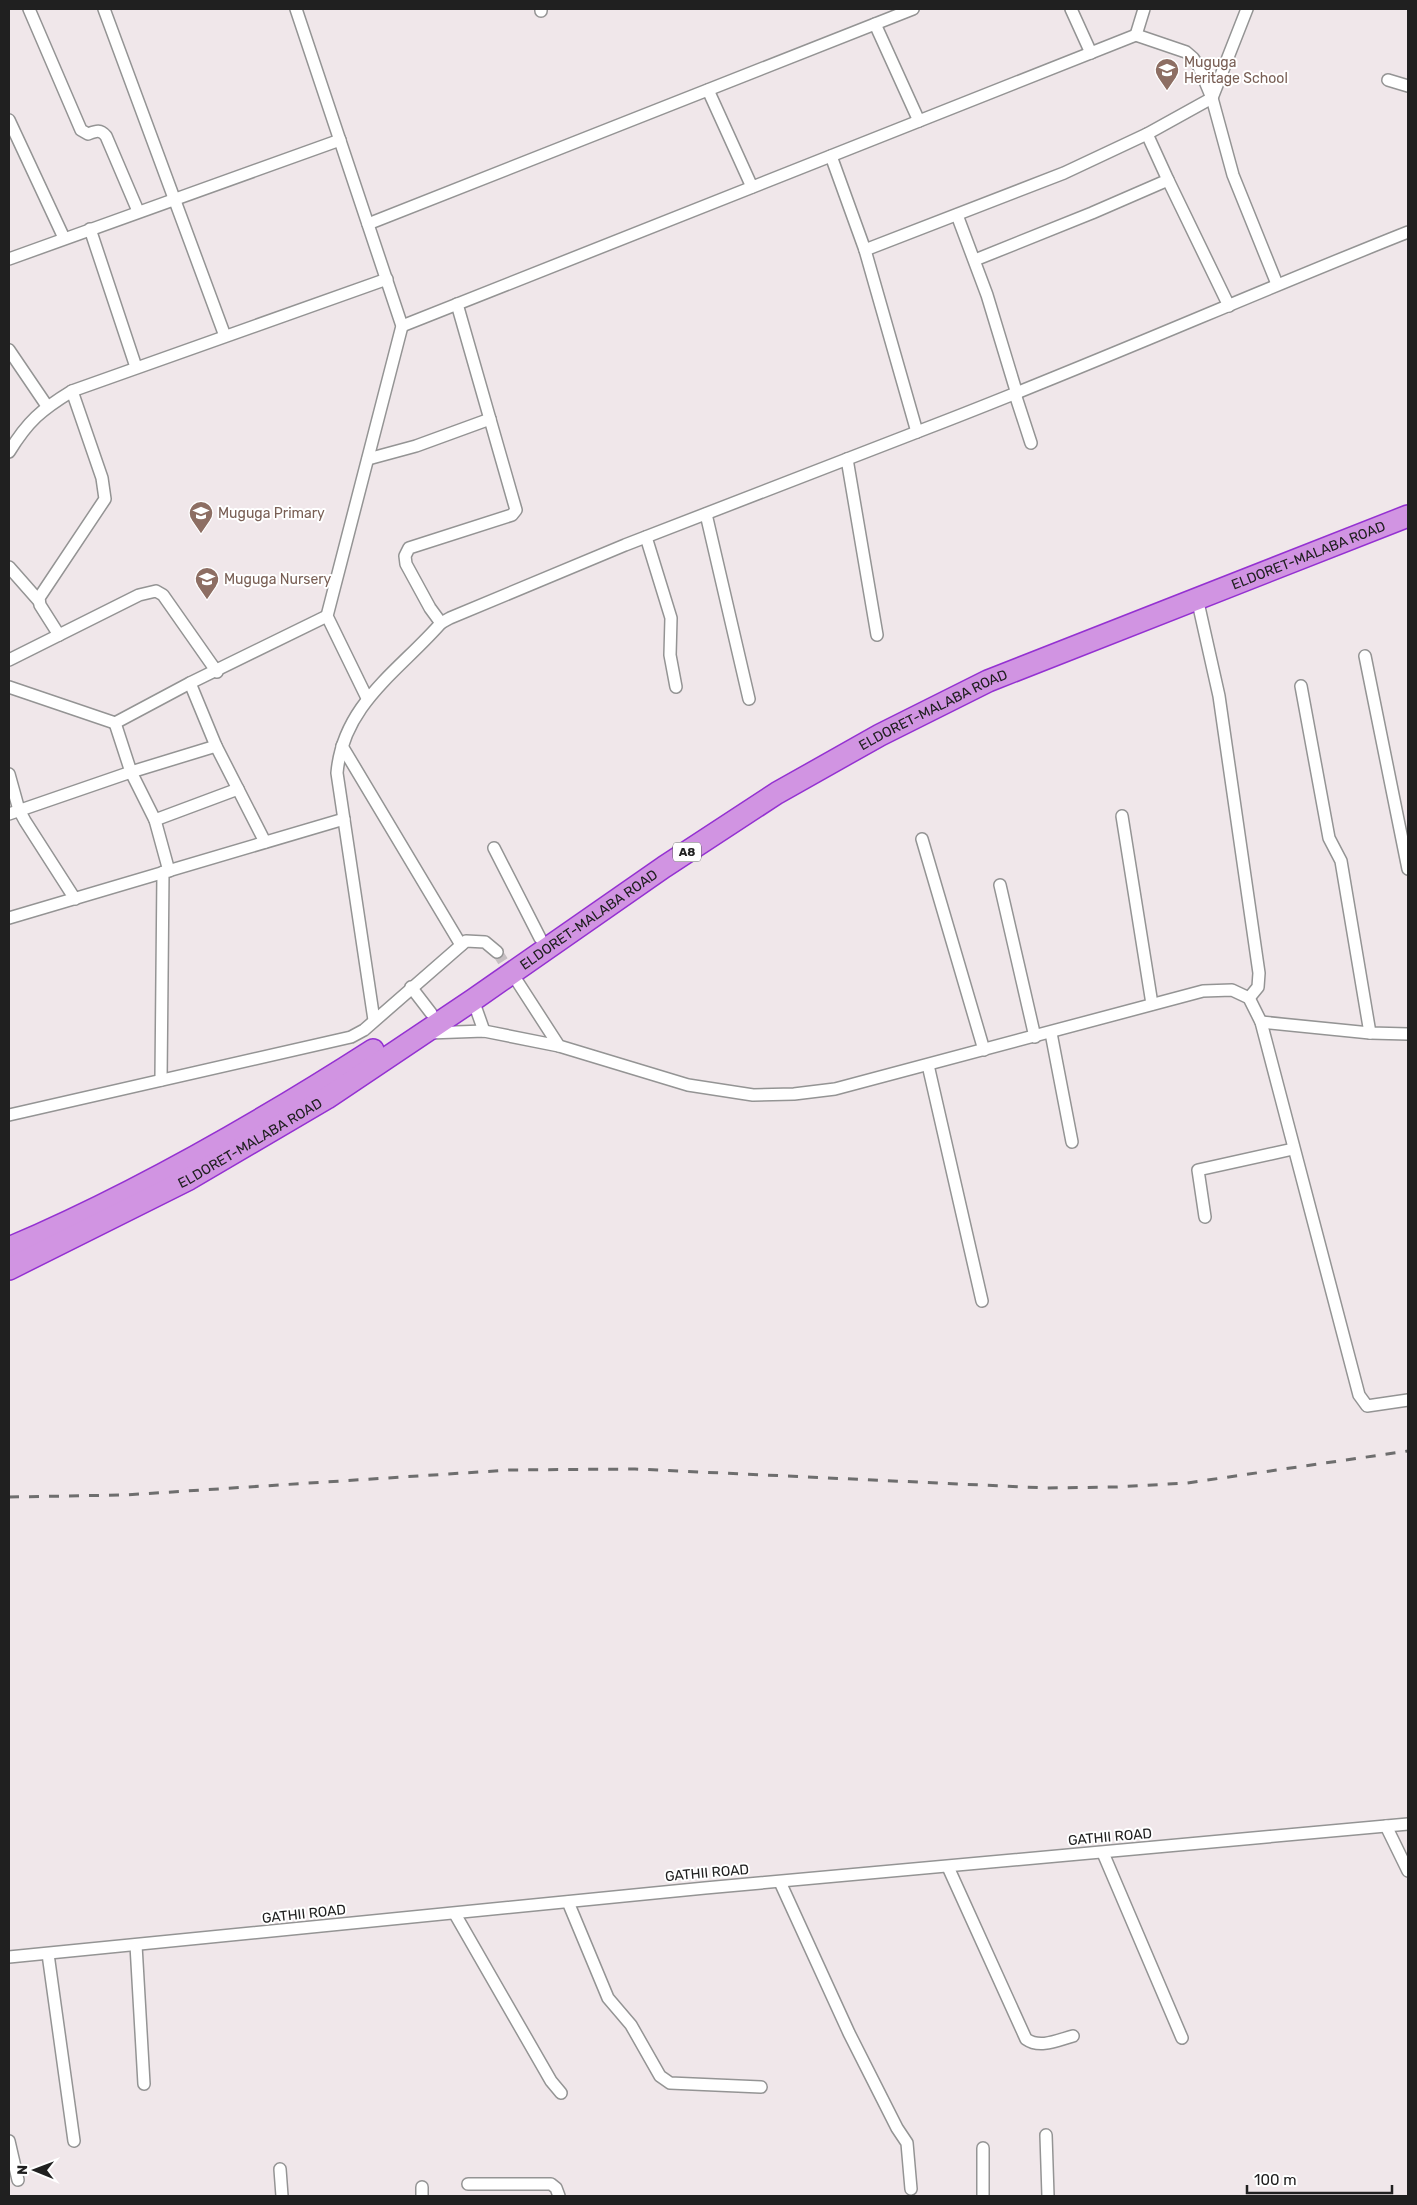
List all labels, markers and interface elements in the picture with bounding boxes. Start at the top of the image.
place label: Muguga Heritage School [1184,54,1288,87]
school or university icon: Muguga Heritage School [1154,57,1180,91]
school or university icon: Muguga Primary [188,500,214,534]
place label: Muguga Primary [218,505,325,522]
street label: ELDORET-MALABA ROAD [1229,517,1388,593]
school or university icon: Muguga Nursery [194,566,220,600]
place label: Muguga Nursery [224,571,332,588]
street label: ELDORET-MALABA ROAD [856,666,1010,754]
road number: A8 [673,842,701,862]
street label: ELDORET-MALABA ROAD [516,866,661,973]
street label: ELDORET-MALABA ROAD [175,1094,325,1192]
street label: GATHII ROAD [1067,1825,1153,1849]
street label: GATHII ROAD [664,1861,750,1885]
street label: GATHII ROAD [261,1901,347,1927]
north arrow [10,2145,60,2195]
scale bar [1247,2162,1392,2194]
text: N [14,2165,31,2175]
text: 100 m [1254,2171,1296,2189]

